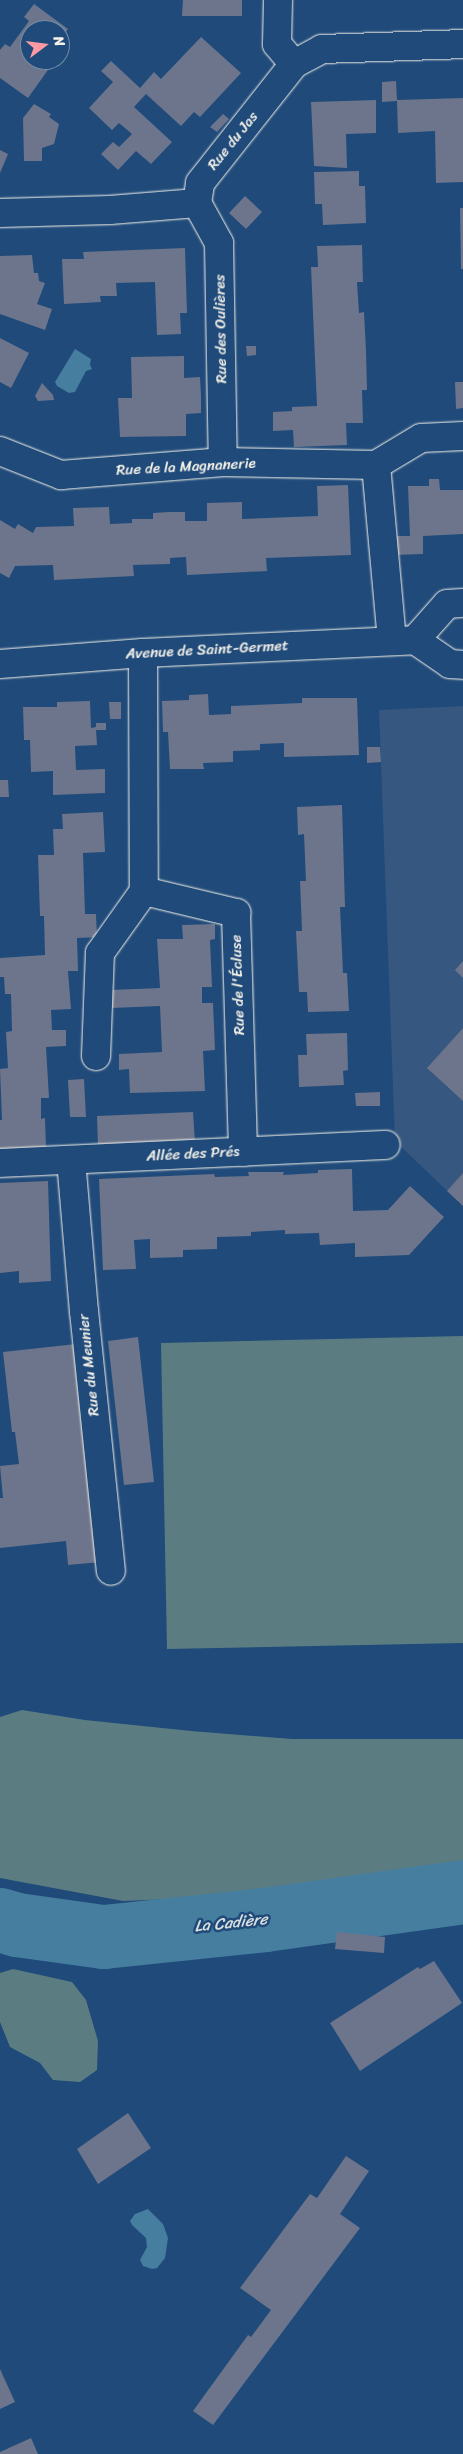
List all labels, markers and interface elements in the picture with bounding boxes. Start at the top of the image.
north arrow [20,20,70,70]
text: N [46,33,72,49]
street label: Rue du Jas [204,108,262,174]
street label: Rue des Oulières [211,275,231,383]
street label: Rue de la Magnanerie [115,454,257,480]
street label: Avenue de Saint-Germet [125,637,289,663]
street label: Rue de l'Écluse [227,934,249,1036]
street label: Allée des Prés [146,1143,240,1165]
street label: Rue du Meunier [75,1313,103,1417]
water label: La Cadière [194,1910,268,1936]

